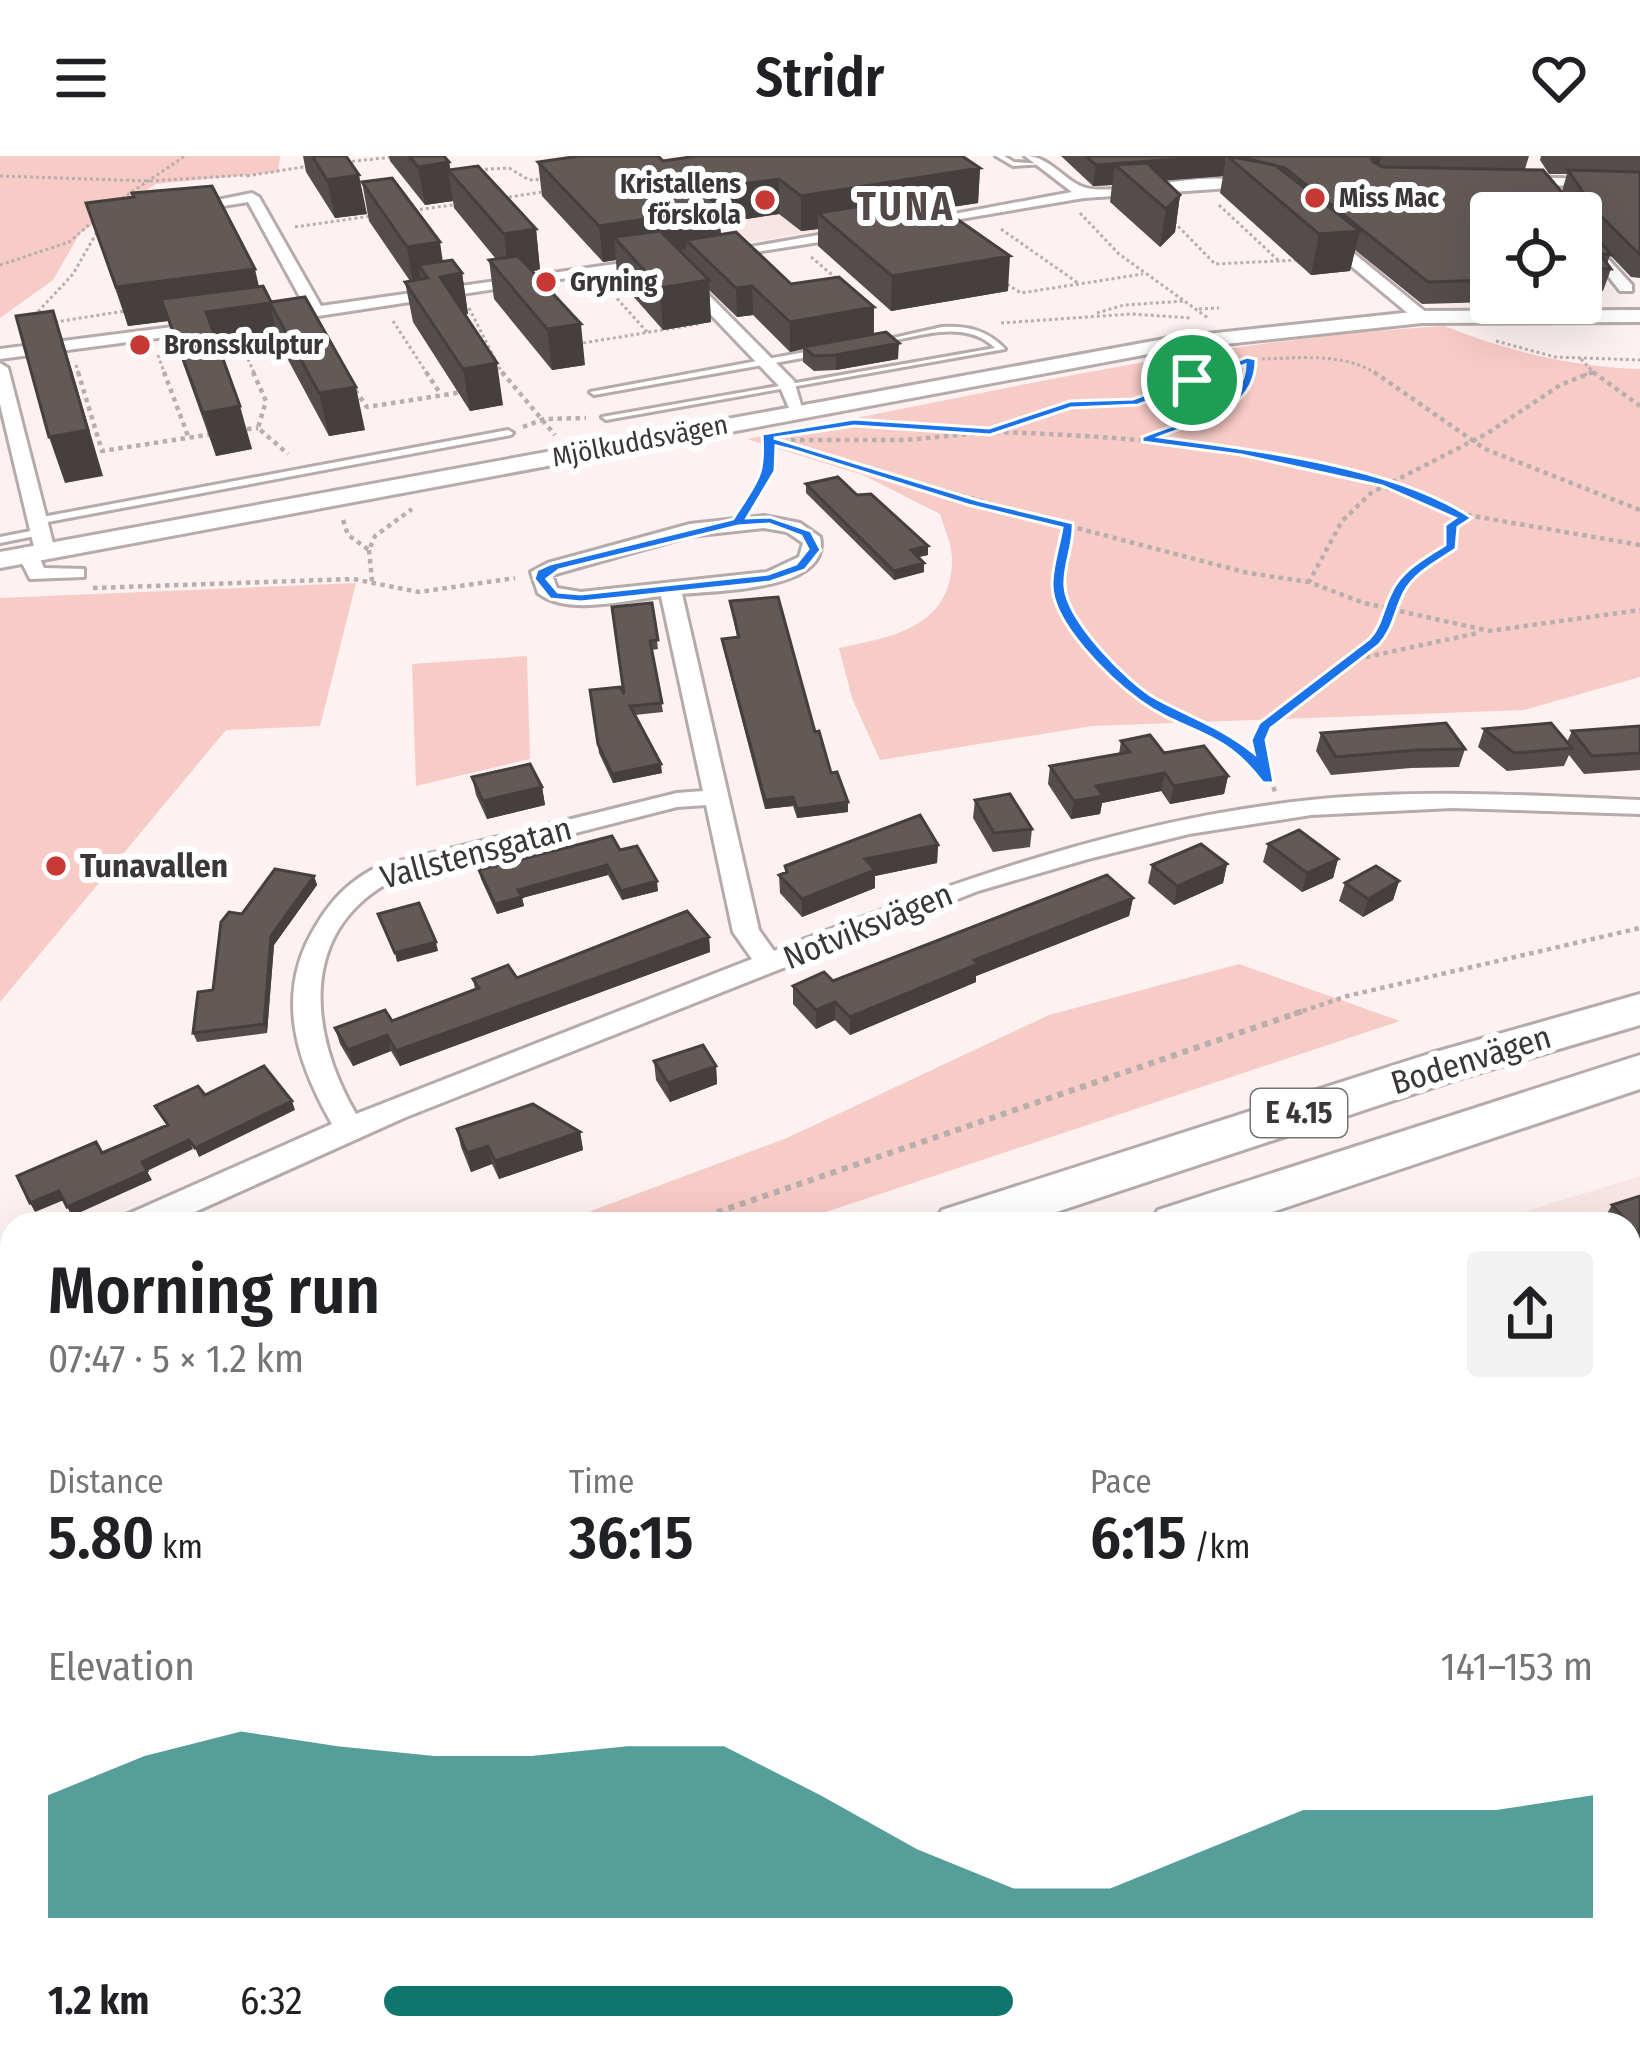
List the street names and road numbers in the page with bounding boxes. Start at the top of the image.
street label: Mjölkuddsvägen [549,408,731,474]
street label: Vallstensgatan [376,808,576,898]
street label: Notviksvägen [778,874,958,978]
street label: Bodenvägen [1386,1017,1556,1103]
road number: E 4.15 [1251,1089,1347,1137]

